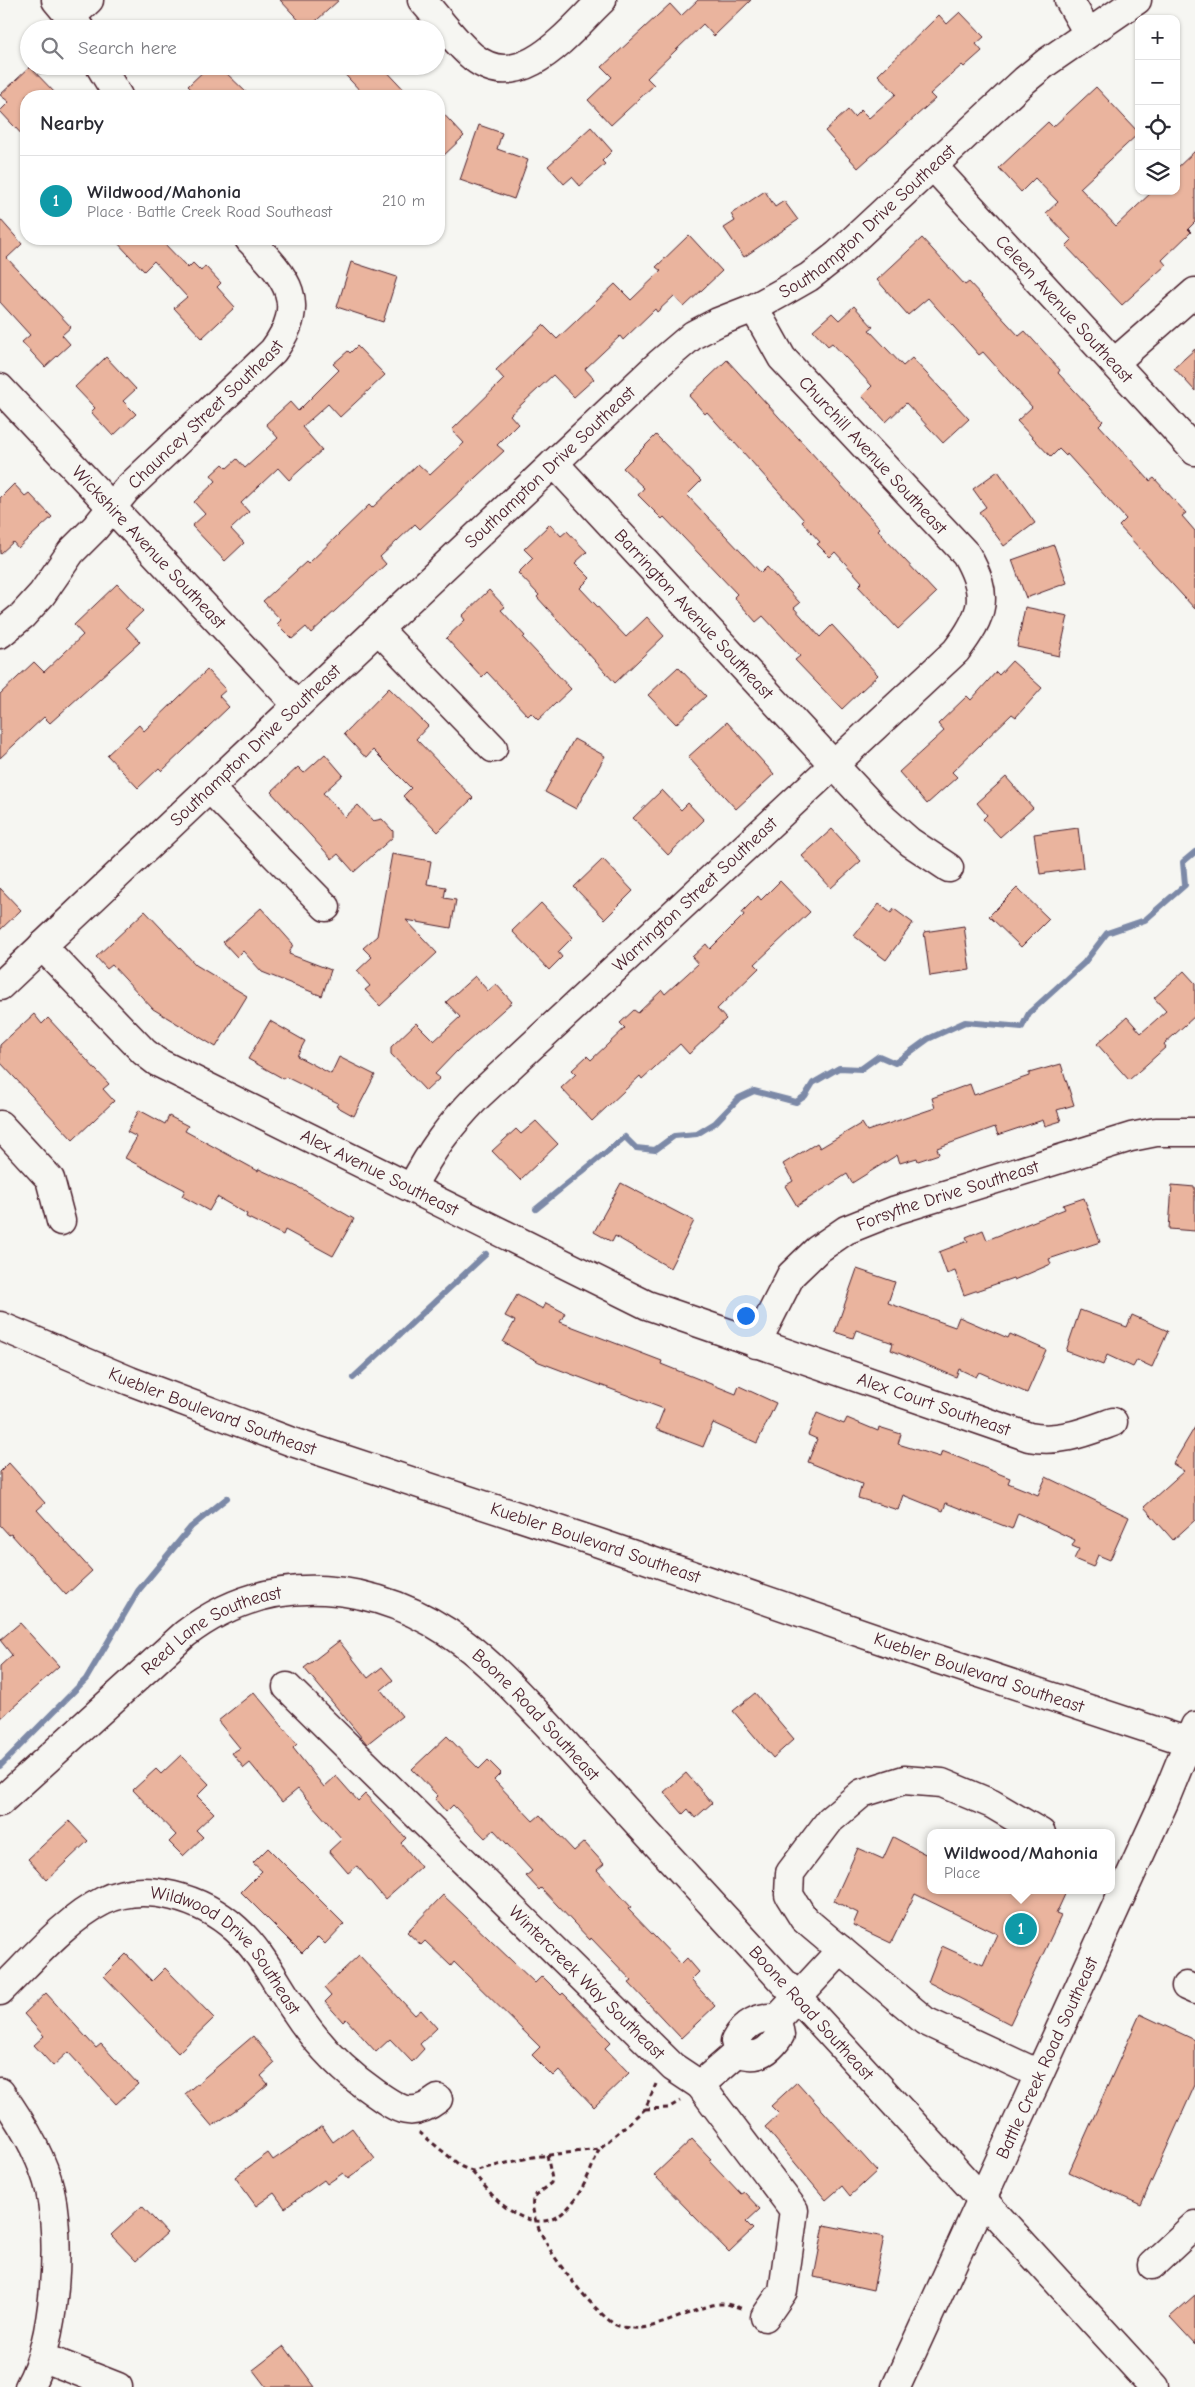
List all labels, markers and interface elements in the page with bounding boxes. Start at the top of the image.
map controls [1135,15,1180,195]
button: + [1135,15,1180,60]
search box [20,20,445,75]
icon: search [38,34,66,62]
text: Search here [78,37,177,59]
button: − [1135,60,1180,105]
button: locate [1135,105,1180,150]
text: Nearby [40,111,104,135]
street label: Southampton Drive Southeast [775,140,961,303]
button: layers [1135,150,1180,195]
text: Wildwood/Mahonia [87,181,241,203]
text: 1 [53,192,59,210]
text: 210 m [382,192,425,210]
text: Place · Battle Creek Road Southeast [87,203,332,221]
street label: Celeen Avenue Southeast [991,231,1138,388]
street label: Chauncey Street Southeast [124,336,289,494]
street label: Churchill Avenue Southeast [794,372,952,539]
street label: Southampton Drive Southeast [461,381,640,553]
street label: Wickshire Avenue Southeast [67,462,231,634]
street label: Barrington Avenue Southeast [610,525,778,704]
street label: Southampton Drive Southeast [166,659,346,831]
street label: Warrington Street Southeast [608,812,782,976]
street label: Alex Avenue Southeast [297,1125,462,1221]
street label: Forsythe Drive Southeast [853,1156,1042,1236]
your location [733,1303,759,1329]
street label: Kuebler Boulevard Southeast [105,1363,319,1460]
street label: Alex Court Southeast [854,1368,1014,1441]
street label: Kuebler Boulevard Southeast [488,1498,704,1588]
street label: Reed Lane Southeast [137,1582,284,1680]
street label: Kuebler Boulevard Southeast [871,1628,1087,1718]
street label: Boone Road Southeast [468,1645,604,1786]
popup [927,1829,1115,1894]
text: Wildwood/Mahonia [944,1842,1098,1864]
text: Place [944,1864,980,1882]
street label: Wildwood Drive Southeast [149,1882,305,2019]
street label: Wintercreek Way Southeast [504,1901,670,2065]
pin: 1 [1005,1910,1037,1948]
street label: Boone Road Southeast [744,1942,878,2085]
street label: Battle Creek Road Southeast [992,1953,1103,2162]

